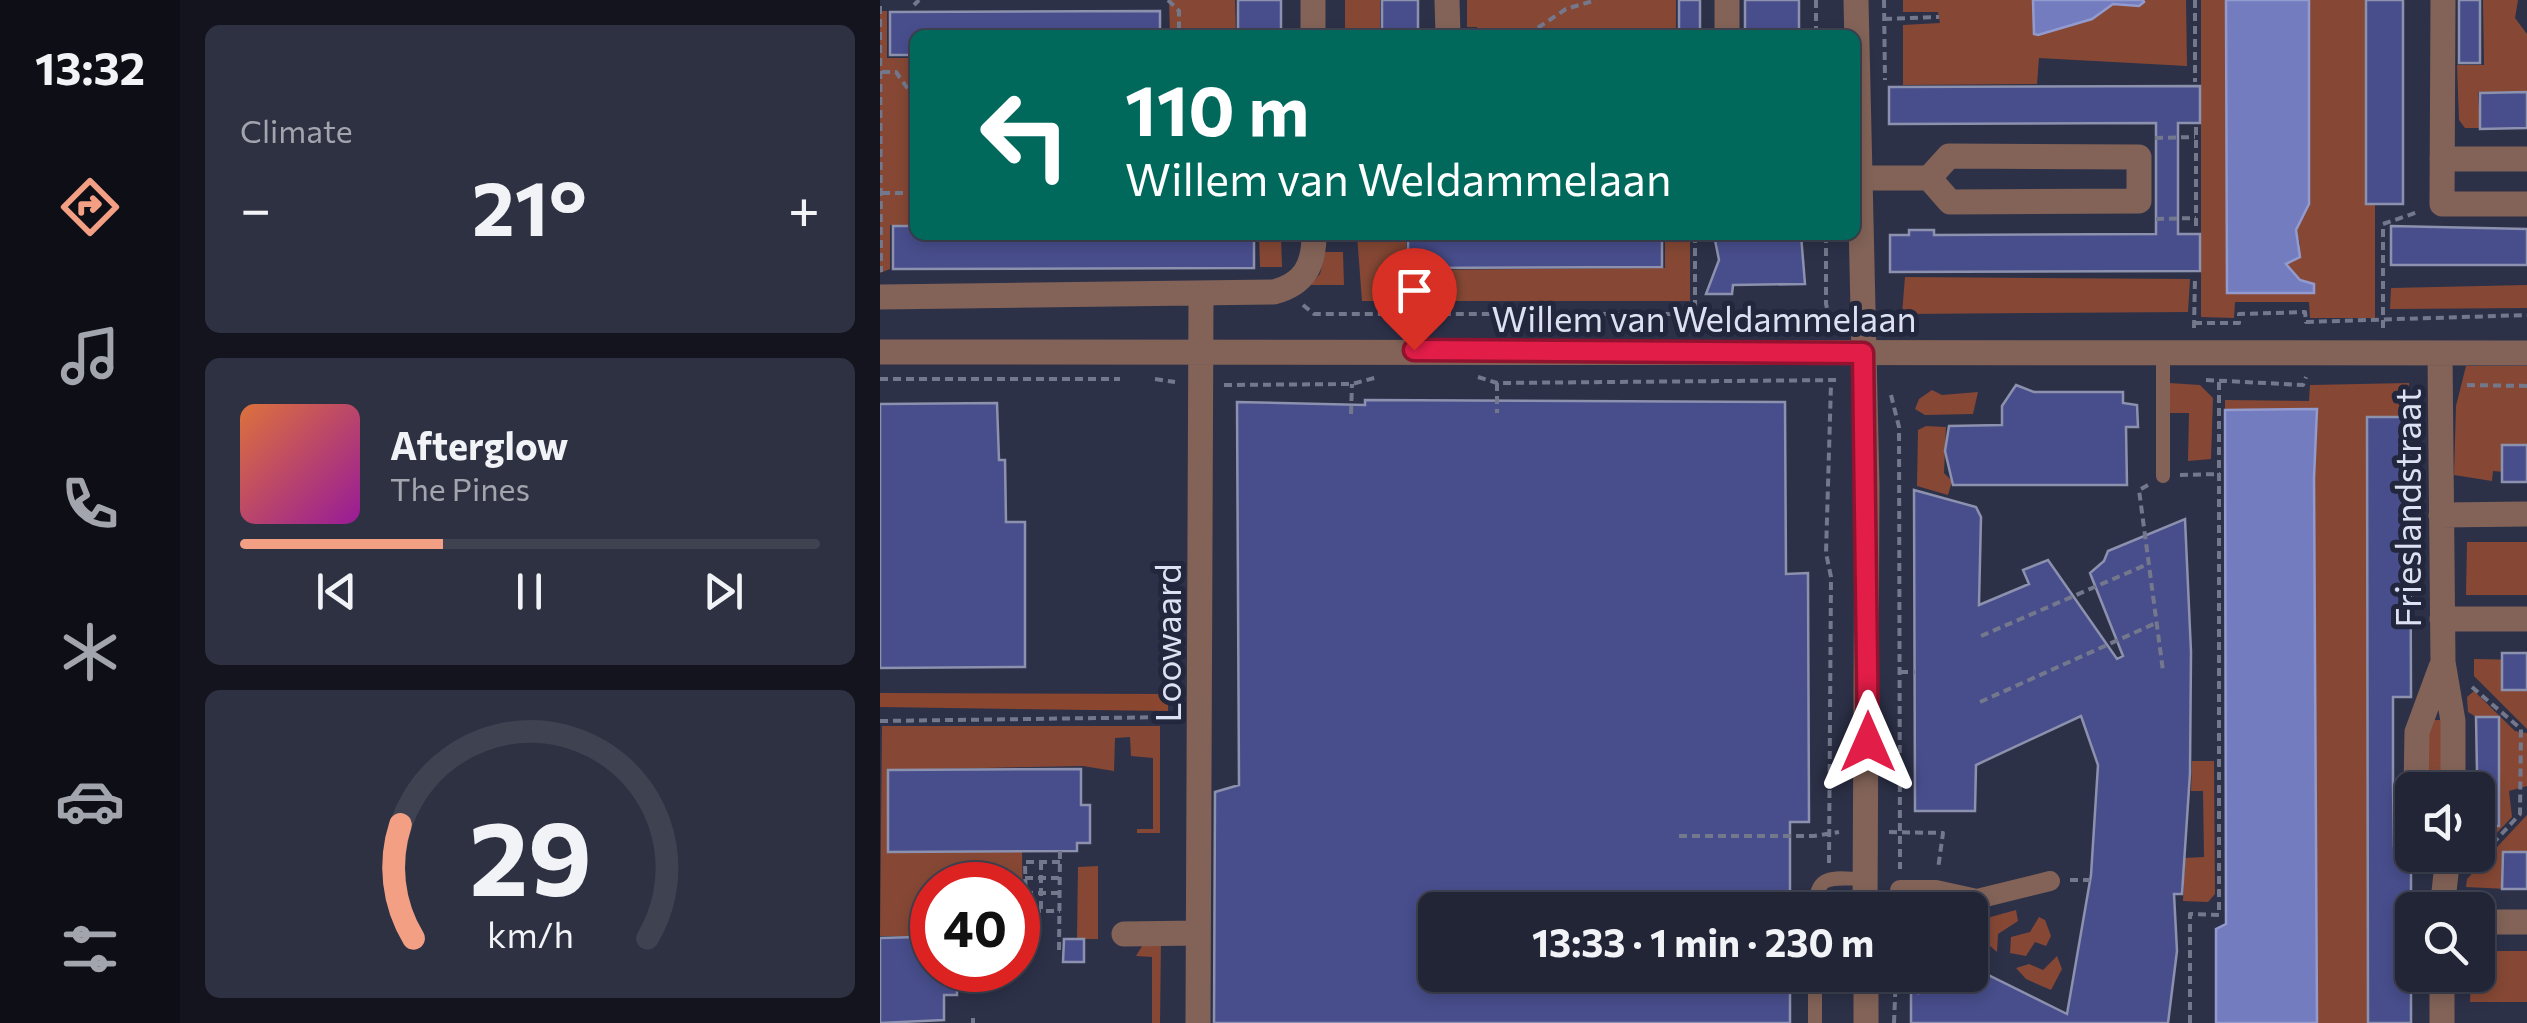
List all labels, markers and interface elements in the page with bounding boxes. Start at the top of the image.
text: 13:32 [35,39,145,94]
text: 110 m [1125,65,1309,150]
icon: left [960,70,1090,200]
text: Climate [240,110,353,150]
text: Willem van Weldammelaan [1125,150,1672,205]
text: 21° [472,160,587,251]
icon: directions [55,172,125,242]
text: − [240,173,271,240]
text: + [788,173,820,240]
pin [1372,248,1457,351]
icon: arrive [1387,263,1442,318]
street label: Willem van Weldammelaan [1491,296,1917,339]
icon: music [55,321,125,391]
street label: Frieslandstraat [2385,388,2428,628]
text: Afterglow [390,421,568,468]
text: The Pines [390,468,530,508]
icon: phone [55,469,125,539]
street label: Loowaard [1145,563,1188,723]
icon: previous [309,564,364,619]
icon: pause [502,564,557,619]
icon: next [696,564,751,619]
icon: climate [55,617,125,687]
position arrow [1816,690,1920,794]
icon: car [55,766,125,836]
map controls [2395,772,2495,992]
button: sound [2395,772,2495,872]
text: 29 [469,790,591,917]
speed limit sign: 40 [910,862,1040,992]
button: search [2395,892,2495,992]
text: km/h [487,912,573,955]
icon: filters [55,914,125,984]
text: 13:33 · 1 min · 230 m [1532,918,1874,965]

